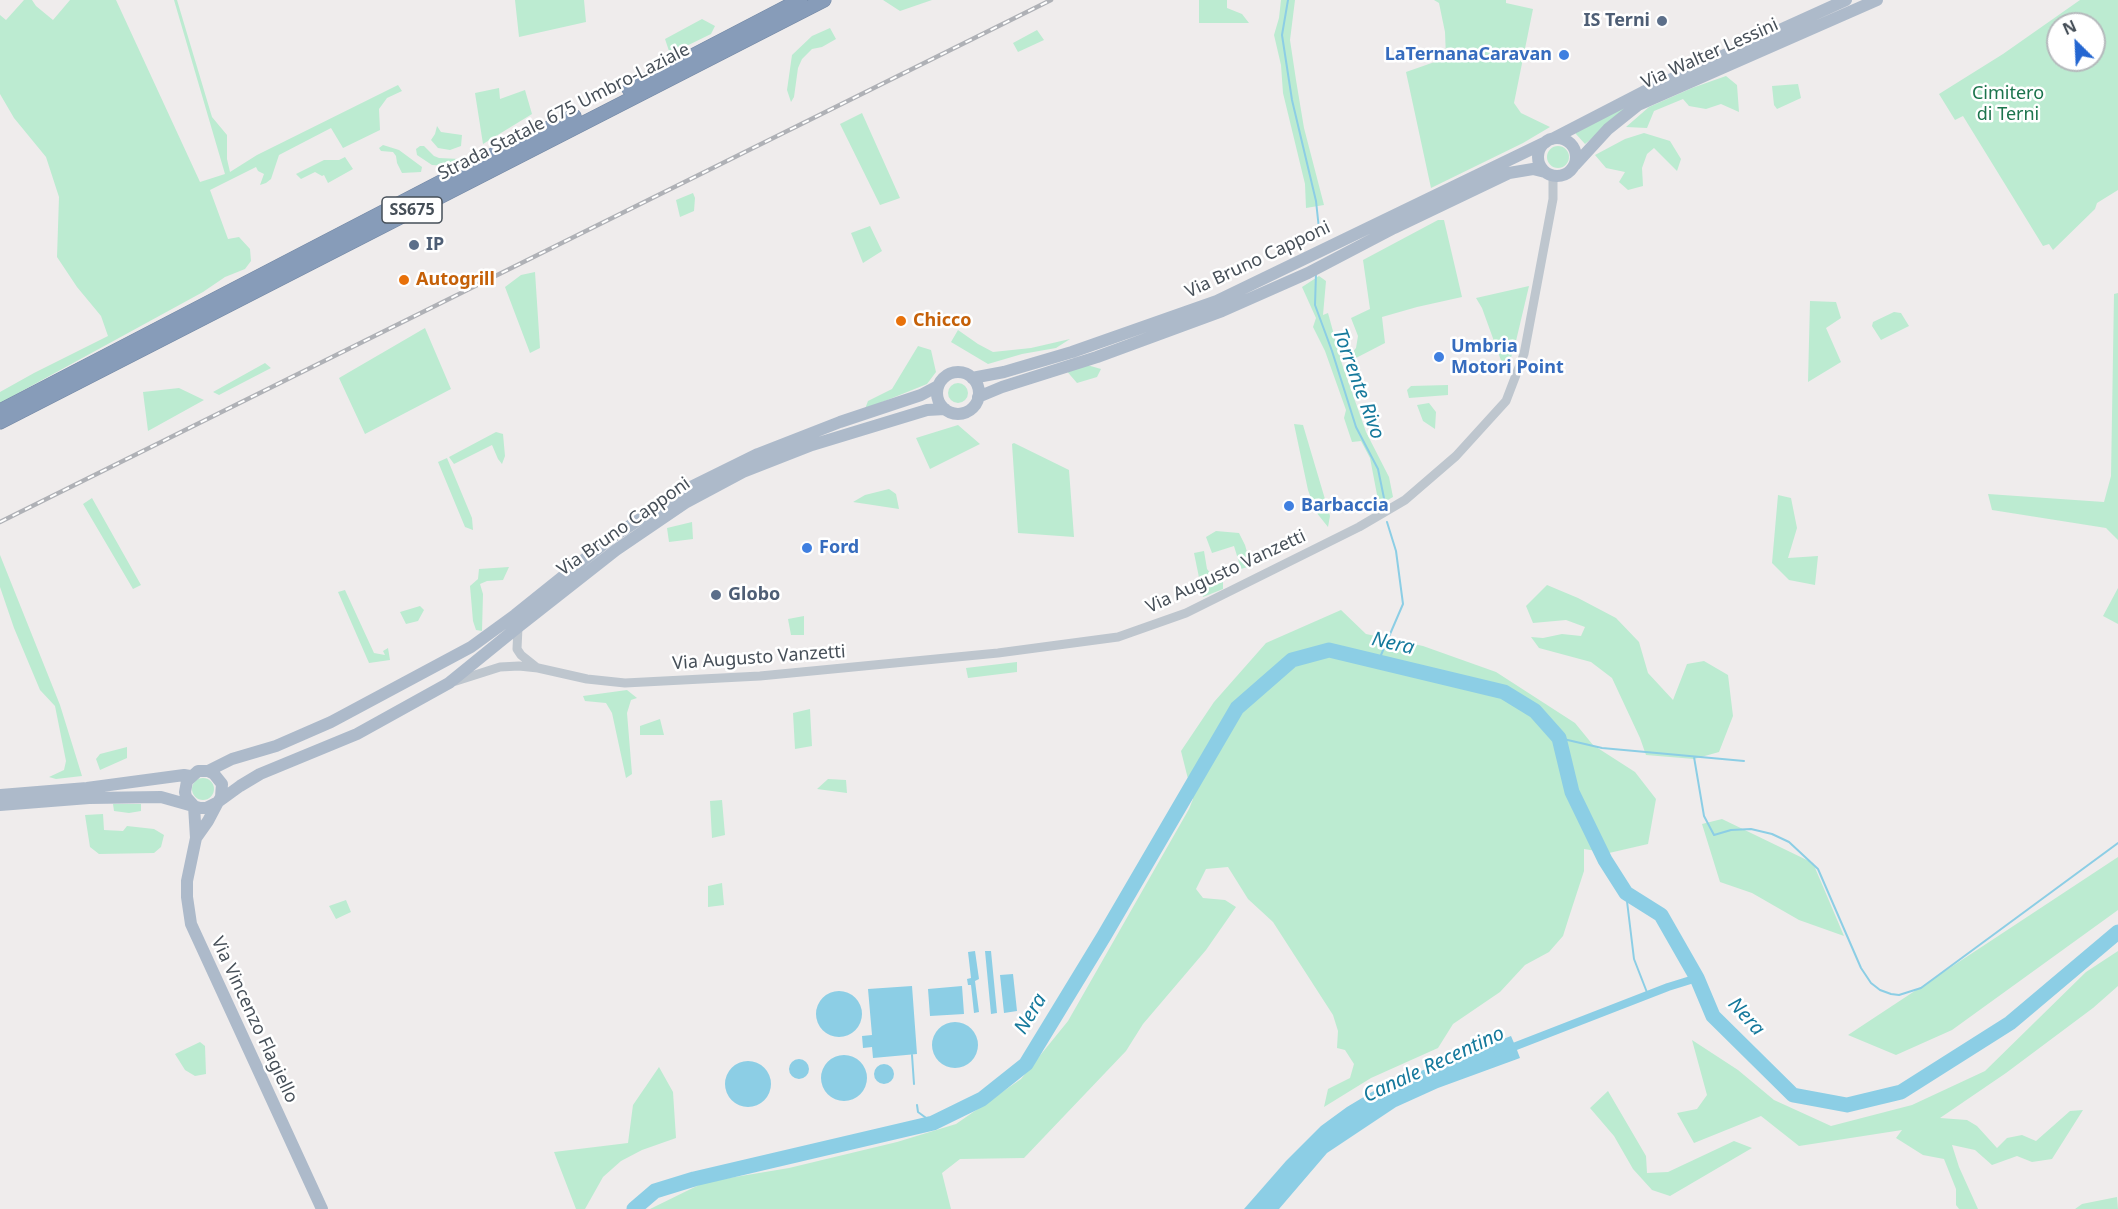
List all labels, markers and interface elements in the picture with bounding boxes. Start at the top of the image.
place label: IS Terni [1583,10,1650,32]
north arrow [2046,12,2106,72]
street label: Via Walter Lessini [1638,14,1782,94]
marker: IS Terni [1655,14,1669,28]
text: N [2059,15,2080,40]
street label: Strada Statale 675 Umbro-Laziale [434,39,694,185]
place label: LaTernanaCaravan [1385,44,1552,66]
marker: LaTernanaCaravan [1557,48,1571,62]
park label: Cimitero di Terni [1972,83,2044,125]
road number: SS675 [382,197,442,223]
street label: Via Bruno Capponi [1182,217,1334,303]
place label: IP [426,234,444,256]
marker: IP [407,238,421,252]
place label: Autogrill [416,269,495,291]
marker: Autogrill [397,273,411,287]
place label: Chicco [913,310,971,332]
marker: Chicco [894,314,908,328]
water label: Torrente Rivo [1327,325,1389,443]
place label: Umbria Motori Point [1451,336,1564,378]
marker: Umbria Motori Point [1432,350,1446,364]
street label: Via Bruno Capponi [553,473,695,581]
place label: Barbaccia [1301,495,1389,517]
marker: Barbaccia [1282,499,1296,513]
street label: Via Augusto Vanzetti [1143,526,1309,618]
place label: Ford [819,537,859,559]
marker: Ford [800,541,814,555]
place label: Globo [728,584,780,606]
marker: Globo [709,588,723,602]
water label: Nera [1369,627,1417,661]
street label: Via Augusto Vanzetti [672,641,846,675]
street label: Via Vincenzo Flagiello [206,933,302,1107]
water label: Nera [1010,989,1052,1039]
water label: Nera [1723,993,1769,1041]
water label: Canale Recentino [1360,1022,1508,1108]

